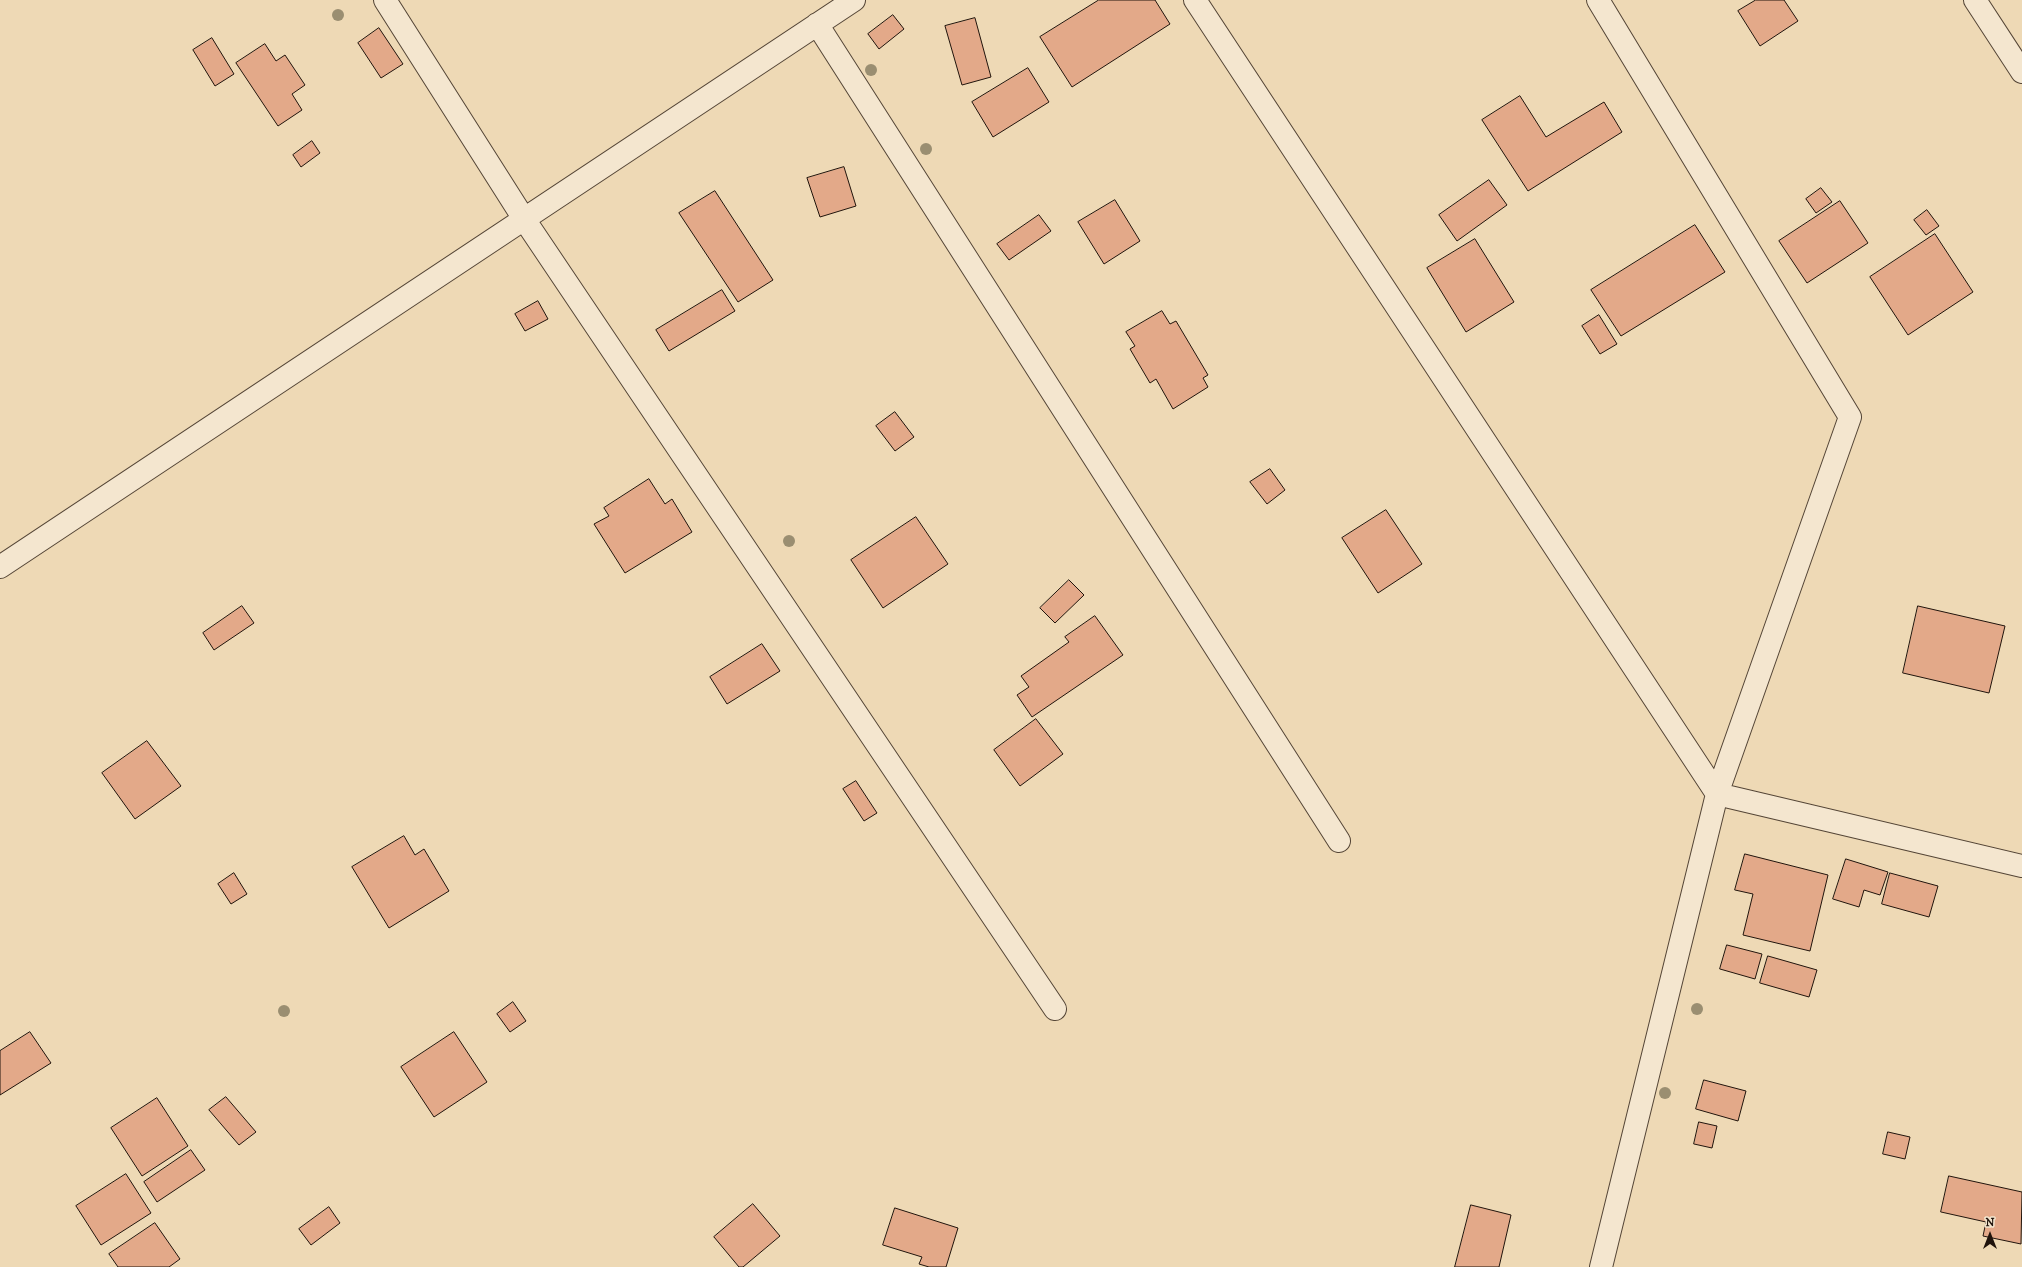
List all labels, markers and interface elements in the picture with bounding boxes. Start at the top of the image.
north arrow [1970,1215,2010,1255]
text: N [1985,1216,1995,1230]

